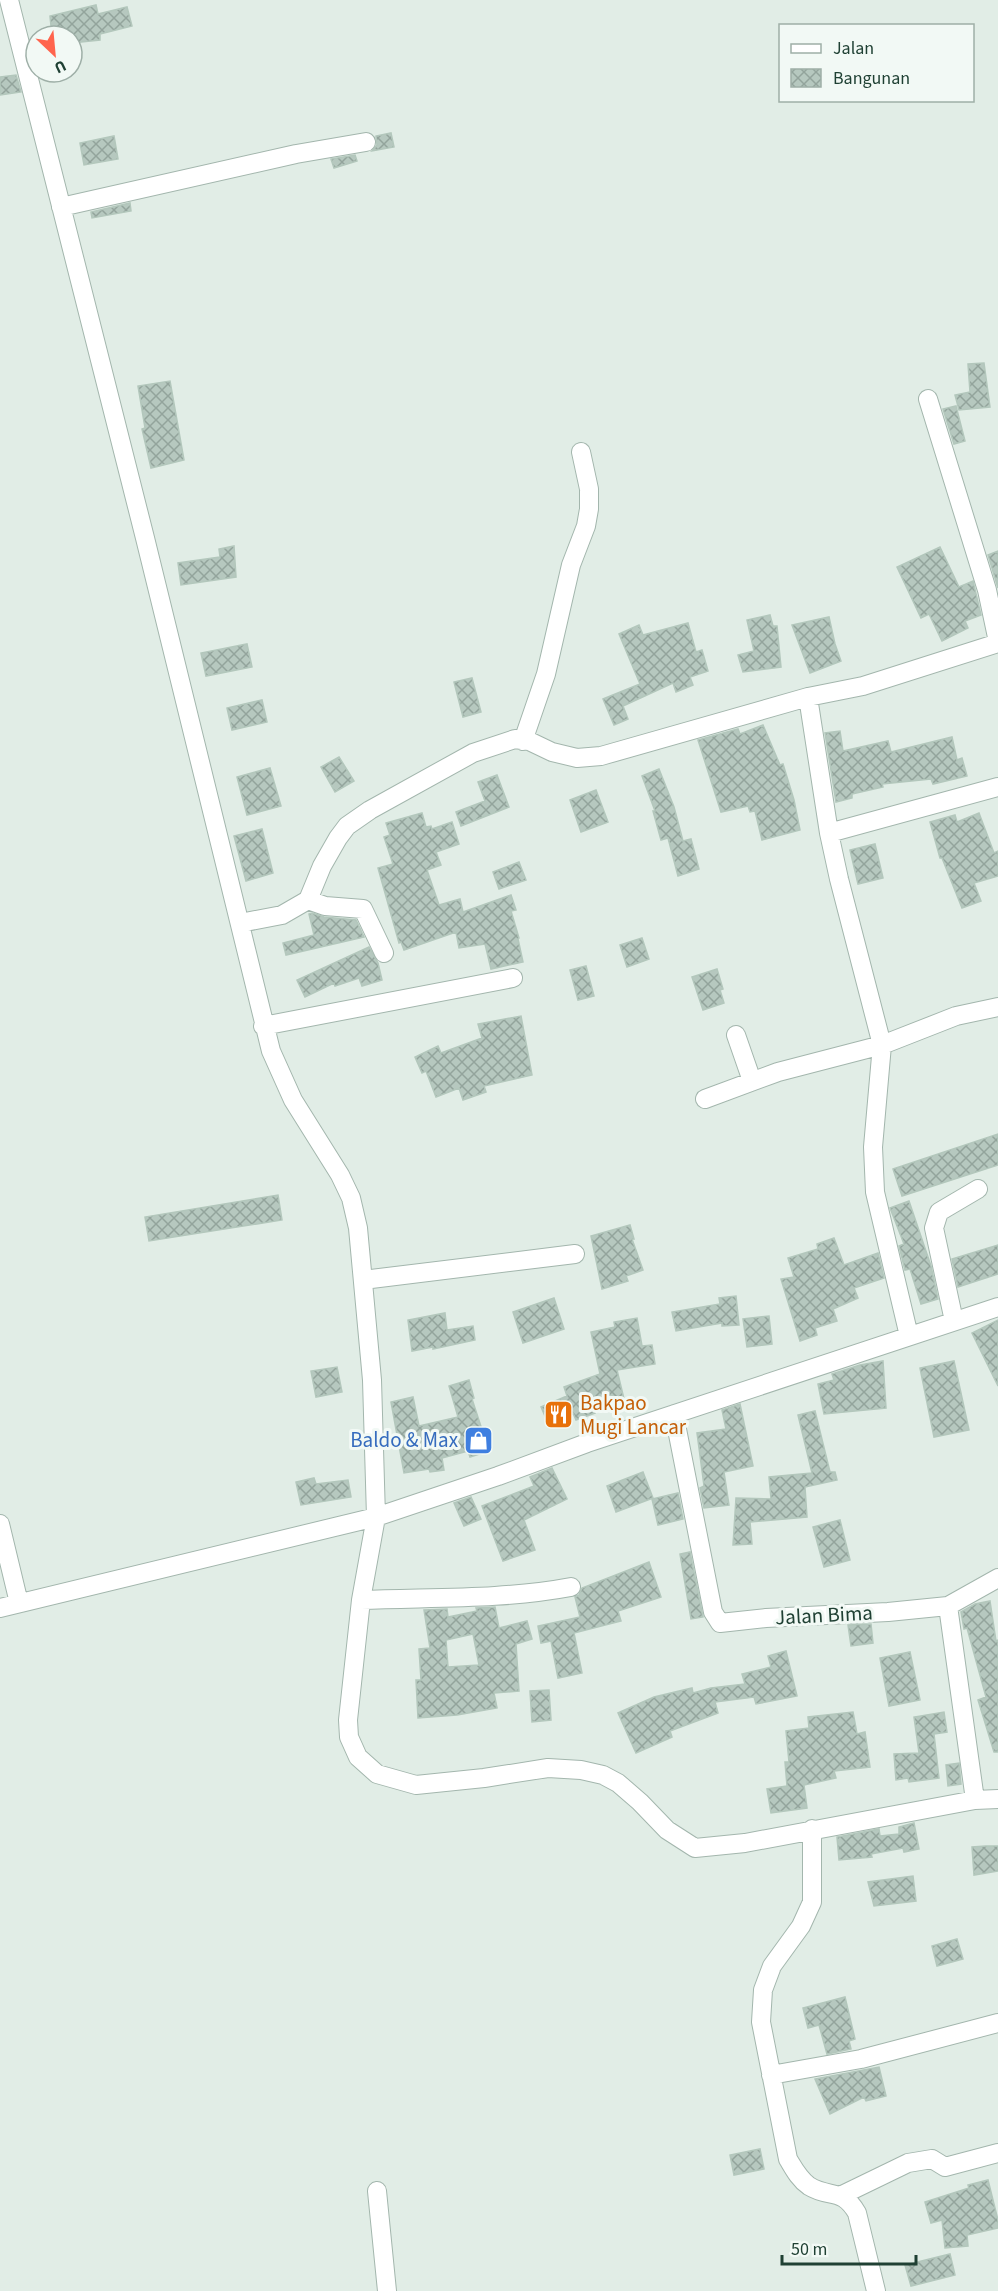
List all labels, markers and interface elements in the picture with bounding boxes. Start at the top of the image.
north arrow [24,24,84,84]
legend [779,24,974,102]
text: Jalan [833,36,874,61]
text: U [51,54,70,79]
text: Bangunan [833,66,910,91]
place label: Bakpao Mugi Lancar [580,1388,687,1442]
restaurant icon: Bakpao Mugi Lancar [543,1399,575,1431]
shop icon: Baldo & Max [463,1424,495,1456]
place label: Baldo & Max [350,1425,459,1455]
street label: Jalan Bima [774,1597,874,1633]
scale bar [782,2228,916,2266]
text: 50 m [791,2237,827,2262]

